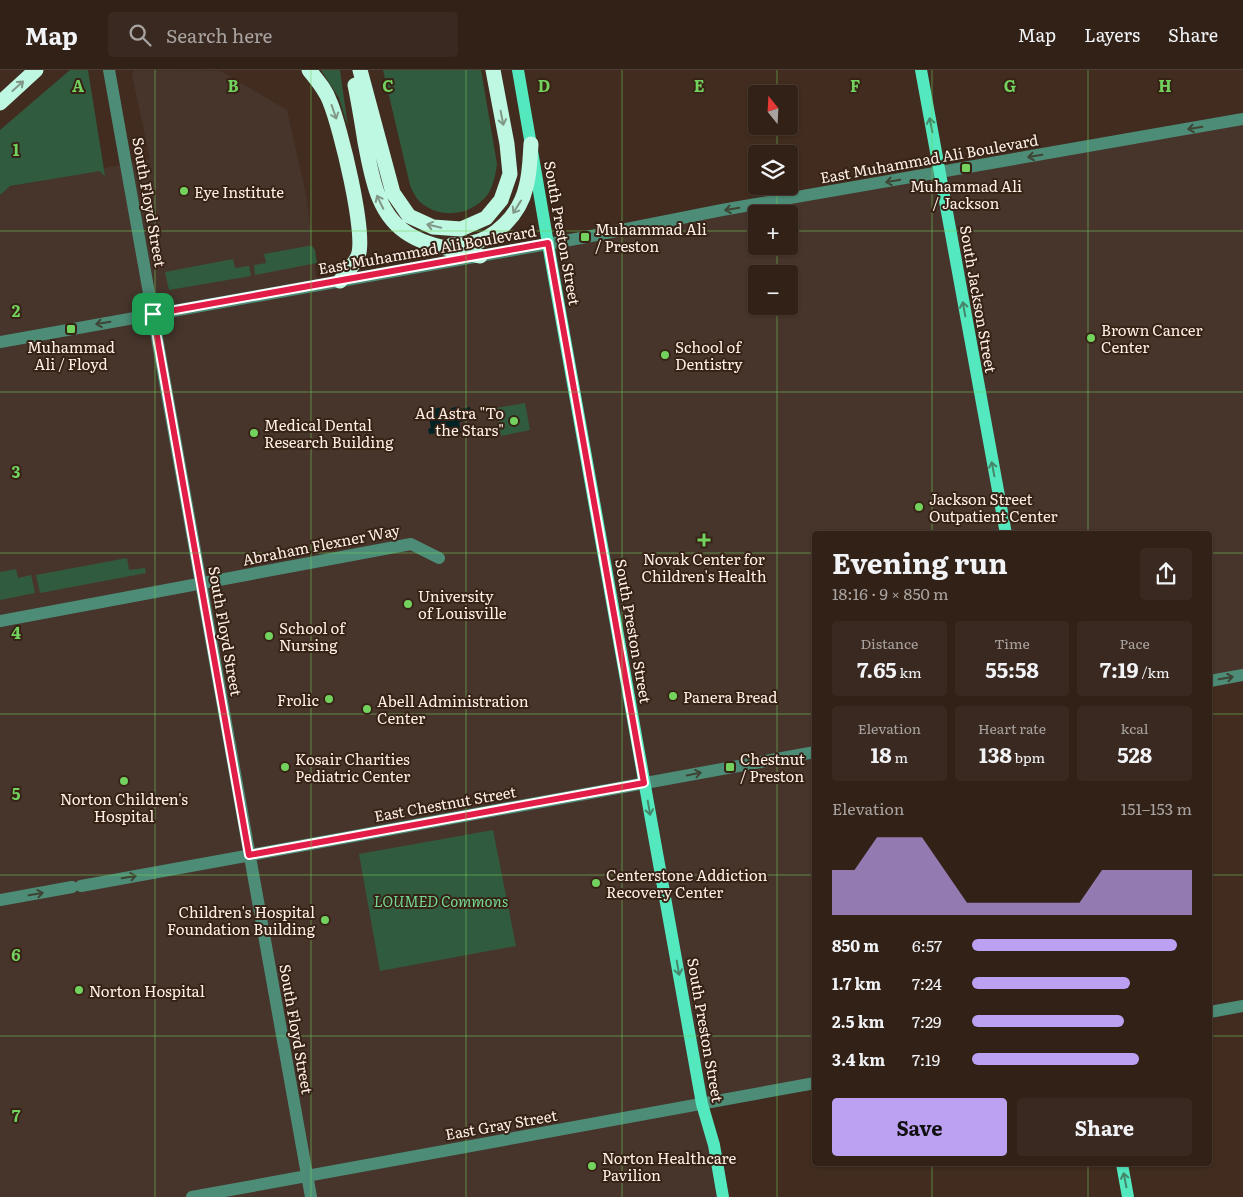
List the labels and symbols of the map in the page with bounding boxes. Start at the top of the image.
text: A [72,73,84,97]
text: B [227,73,239,97]
text: C [382,73,394,97]
text: D [538,73,550,97]
text: E [694,73,705,97]
text: F [850,73,860,97]
text: G [1004,73,1016,97]
text: H [1158,73,1172,97]
one-way arrow [11,80,24,92]
north arrow [748,85,798,135]
one-way arrow [330,104,339,119]
one-way arrow [498,110,508,126]
one-way arrow [926,117,936,133]
one-way arrow [1187,123,1203,133]
street label: East Muhammad Ali Boulevard [818,127,1040,189]
street label: South Floyd Street [127,135,173,269]
text: 1 [13,137,20,161]
one-way arrow [1027,151,1043,161]
street label: South Preston Street [539,159,587,307]
marker: Muhammad Ali / Jackson [960,162,972,174]
place label: Muhammad Ali / Jackson [910,174,1022,214]
one-way arrow [885,176,901,186]
place label: Eye Institute [194,180,284,203]
marker: Eye Institute [178,185,190,197]
one-way arrow [375,195,385,210]
one-way arrow [512,200,522,214]
one-way arrow [725,204,741,214]
place label: Muhammad Ali / Preston [595,217,707,257]
street label: East Muhammad Ali Boulevard [316,218,538,280]
one-way arrow [426,220,442,230]
street label: South Jackson Street [955,223,1003,375]
marker: Muhammad Ali / Preston [579,231,591,243]
pin [132,293,174,335]
text: 2 [12,298,21,322]
one-way arrow [959,301,969,317]
place label: Brown Cancer Center [1101,318,1203,358]
one-way arrow [95,319,111,329]
marker: Muhammad Ali / Floyd [65,323,77,335]
marker: Brown Cancer Center [1085,332,1097,344]
place label: Muhammad Ali / Floyd [27,335,115,375]
place label: School of Dentistry [675,335,743,375]
marker: School of Dentistry [659,349,671,361]
place label: Ad Astra "To the Stars" [415,401,504,441]
place label: Medical Dental Research Building [264,413,394,453]
marker: Ad Astra "To the Stars" [508,415,520,427]
marker: Medical Dental Research Building [248,427,260,439]
text: 3 [12,459,21,483]
one-way arrow [988,461,998,477]
place label: Jackson Street Outpatient Center [929,487,1058,527]
marker: Jackson Street Outpatient Center [913,501,925,513]
street label: Abraham Flexner Way [240,517,402,571]
marker: Novak Center for Children's Health [697,533,711,547]
place label: Novak Center for Children's Health [641,547,767,587]
street label: South Preston Street [610,557,658,705]
street label: South Floyd Street [203,564,249,698]
place label: University of Louisville [418,584,507,624]
marker: University of Louisville [402,598,414,610]
place label: School of Nursing [279,616,346,656]
text: 4 [11,620,21,644]
marker: School of Nursing [263,630,275,642]
one-way arrow [1218,672,1234,682]
place label: Panera Bread [683,685,777,708]
place label: Frolic [277,688,320,711]
place label: Abell Administration Center [377,689,529,729]
marker: Panera Bread [667,690,679,702]
marker: Frolic [323,693,335,705]
marker: Abell Administration Center [361,703,373,715]
place label: Kosair Charities Pediatric Center [295,747,410,787]
place label: Chestnut / Preston [740,747,805,787]
marker: Kosair Charities Pediatric Center [279,761,291,773]
marker: Chestnut / Preston [724,761,736,773]
one-way arrow [685,768,701,778]
marker: Norton Children's Hospital [118,775,130,787]
street label: East Chestnut Street [372,779,518,827]
text: 5 [12,781,21,805]
place label: Norton Children's Hospital [60,787,188,827]
one-way arrow [644,799,654,815]
place label: Centerstone Addiction Recovery Center [606,863,768,903]
one-way arrow [120,872,136,881]
marker: Centerstone Addiction Recovery Center [590,877,602,889]
one-way arrow [28,888,44,898]
park label: LOUMED Commons [374,889,508,912]
place label: Children's Hospital Foundation Building [167,900,316,940]
marker: Children's Hospital Foundation Building [319,914,331,926]
text: 6 [11,942,21,966]
street label: South Preston Street [682,956,730,1104]
one-way arrow [673,959,683,975]
street label: South Floyd Street [274,962,320,1096]
place label: Norton Hospital [89,979,205,1002]
marker: Norton Hospital [73,984,85,996]
text: 7 [12,1103,21,1127]
street label: East Gray Street [443,1103,559,1145]
place label: Norton Healthcare Pavilion [602,1146,737,1186]
marker: Norton Healthcare Pavilion [586,1160,598,1172]
one-way arrow [1120,1173,1130,1189]

